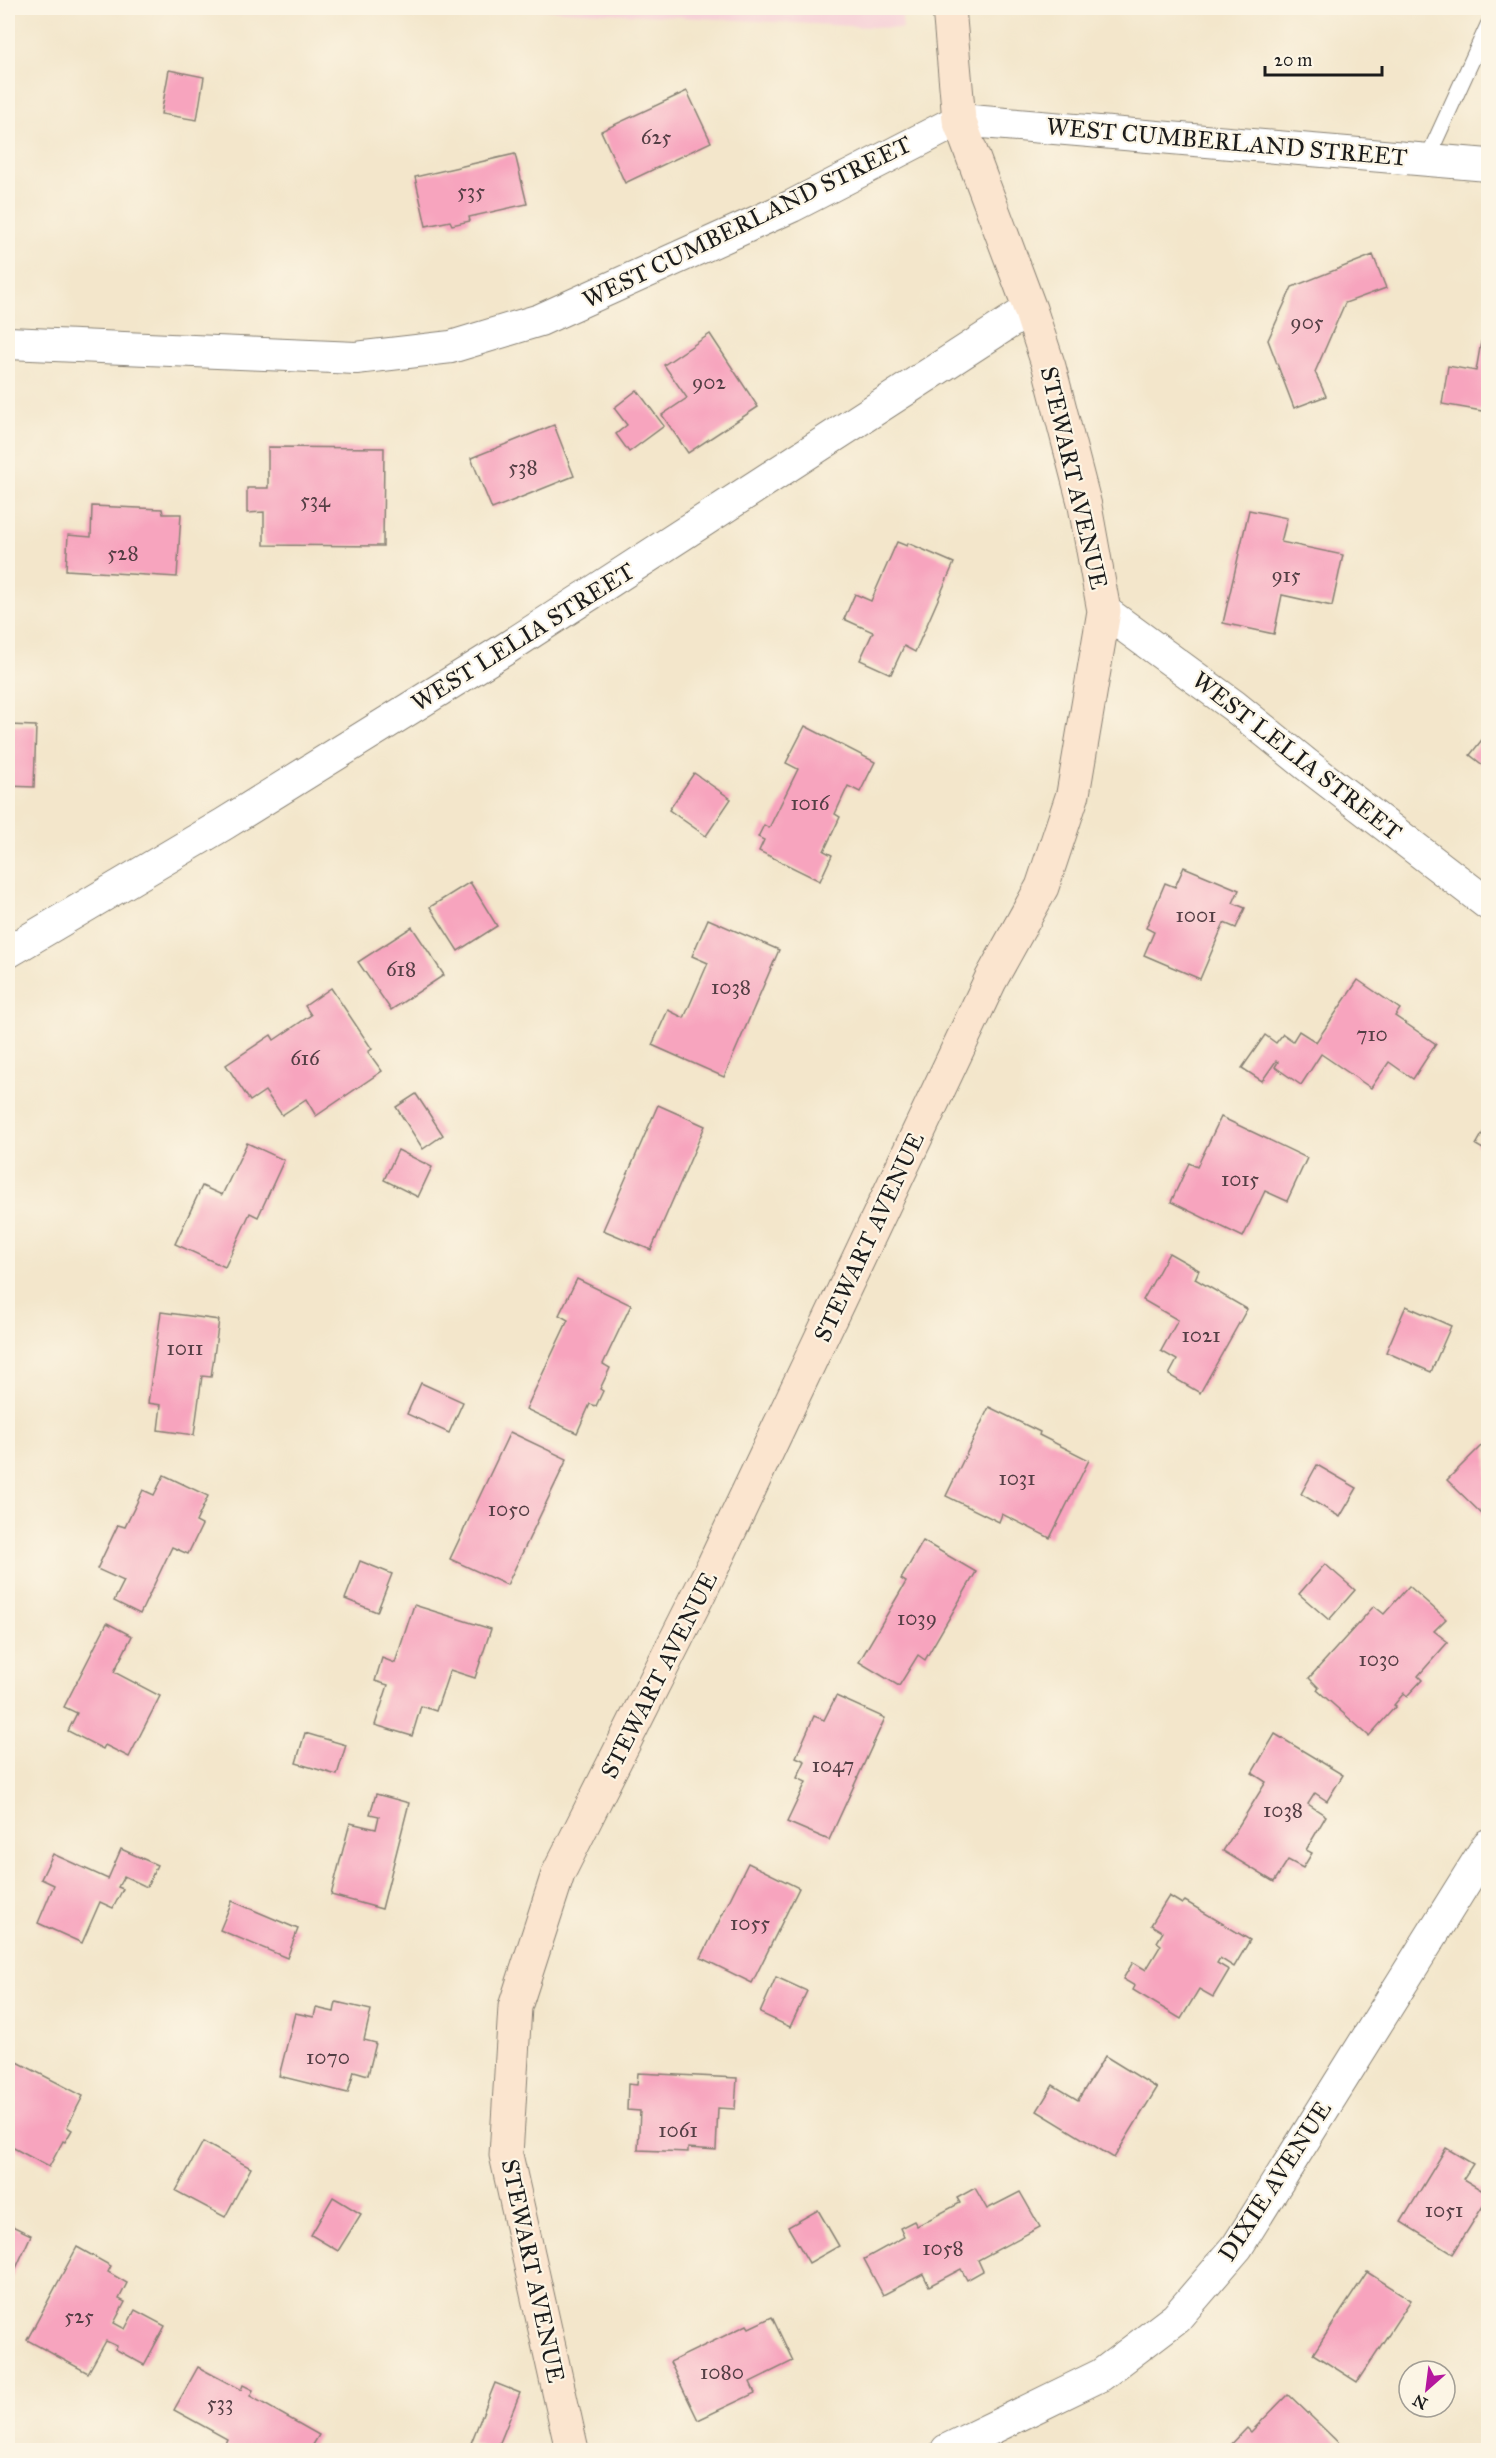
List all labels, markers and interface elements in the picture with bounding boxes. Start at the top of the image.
scale bar [1265,39,1382,77]
text: 20 m [1274,49,1312,71]
street label: WEST CUMBERLAND STREET [1045,111,1409,173]
house number: 625 [641,124,672,150]
street label: WEST CUMBERLAND STREET [578,129,916,315]
house number: 535 [457,178,485,204]
house number: 905 [1290,309,1324,335]
street label: STEWART AVENUE [1034,364,1114,592]
house number: 902 [692,369,727,395]
house number: 538 [508,454,538,480]
house number: 534 [300,487,331,513]
house number: 528 [107,540,139,566]
street label: WEST LELIA STREET [406,556,640,718]
house number: 915 [1271,562,1301,588]
street label: WEST LELIA STREET [1186,665,1408,847]
house number: 1016 [790,790,831,816]
house number: 1001 [1176,902,1216,928]
house number: 618 [386,956,416,982]
house number: 1038 [711,974,751,1000]
house number: 710 [1356,1021,1388,1047]
house number: 616 [290,1045,321,1071]
street label: STEWART AVENUE [807,1127,931,1347]
house number: 1015 [1221,1166,1259,1192]
house number: 1021 [1181,1322,1221,1348]
house number: 1011 [167,1335,203,1361]
house number: 1031 [998,1465,1036,1491]
house number: 1050 [488,1496,530,1522]
street label: STEWART AVENUE [594,1567,724,1783]
house number: 1039 [897,1605,937,1631]
house number: 1030 [1358,1646,1400,1672]
house number: 1047 [812,1752,854,1778]
house number: 1038 [1263,1797,1303,1823]
house number: 1055 [730,1910,770,1936]
house number: 1070 [306,2044,350,2070]
street label: DIXIE AVENUE [1212,2095,1338,2267]
house number: 1061 [658,2117,698,2143]
street label: STEWART AVENUE [495,2156,571,2386]
house number: 1051 [1425,2197,1463,2223]
house number: 1058 [922,2235,964,2261]
house number: 525 [64,2303,94,2329]
house number: 1080 [700,2359,744,2385]
north arrow [1397,2359,1457,2419]
house number: 533 [207,2390,233,2416]
text: N [1409,2390,1431,2413]

